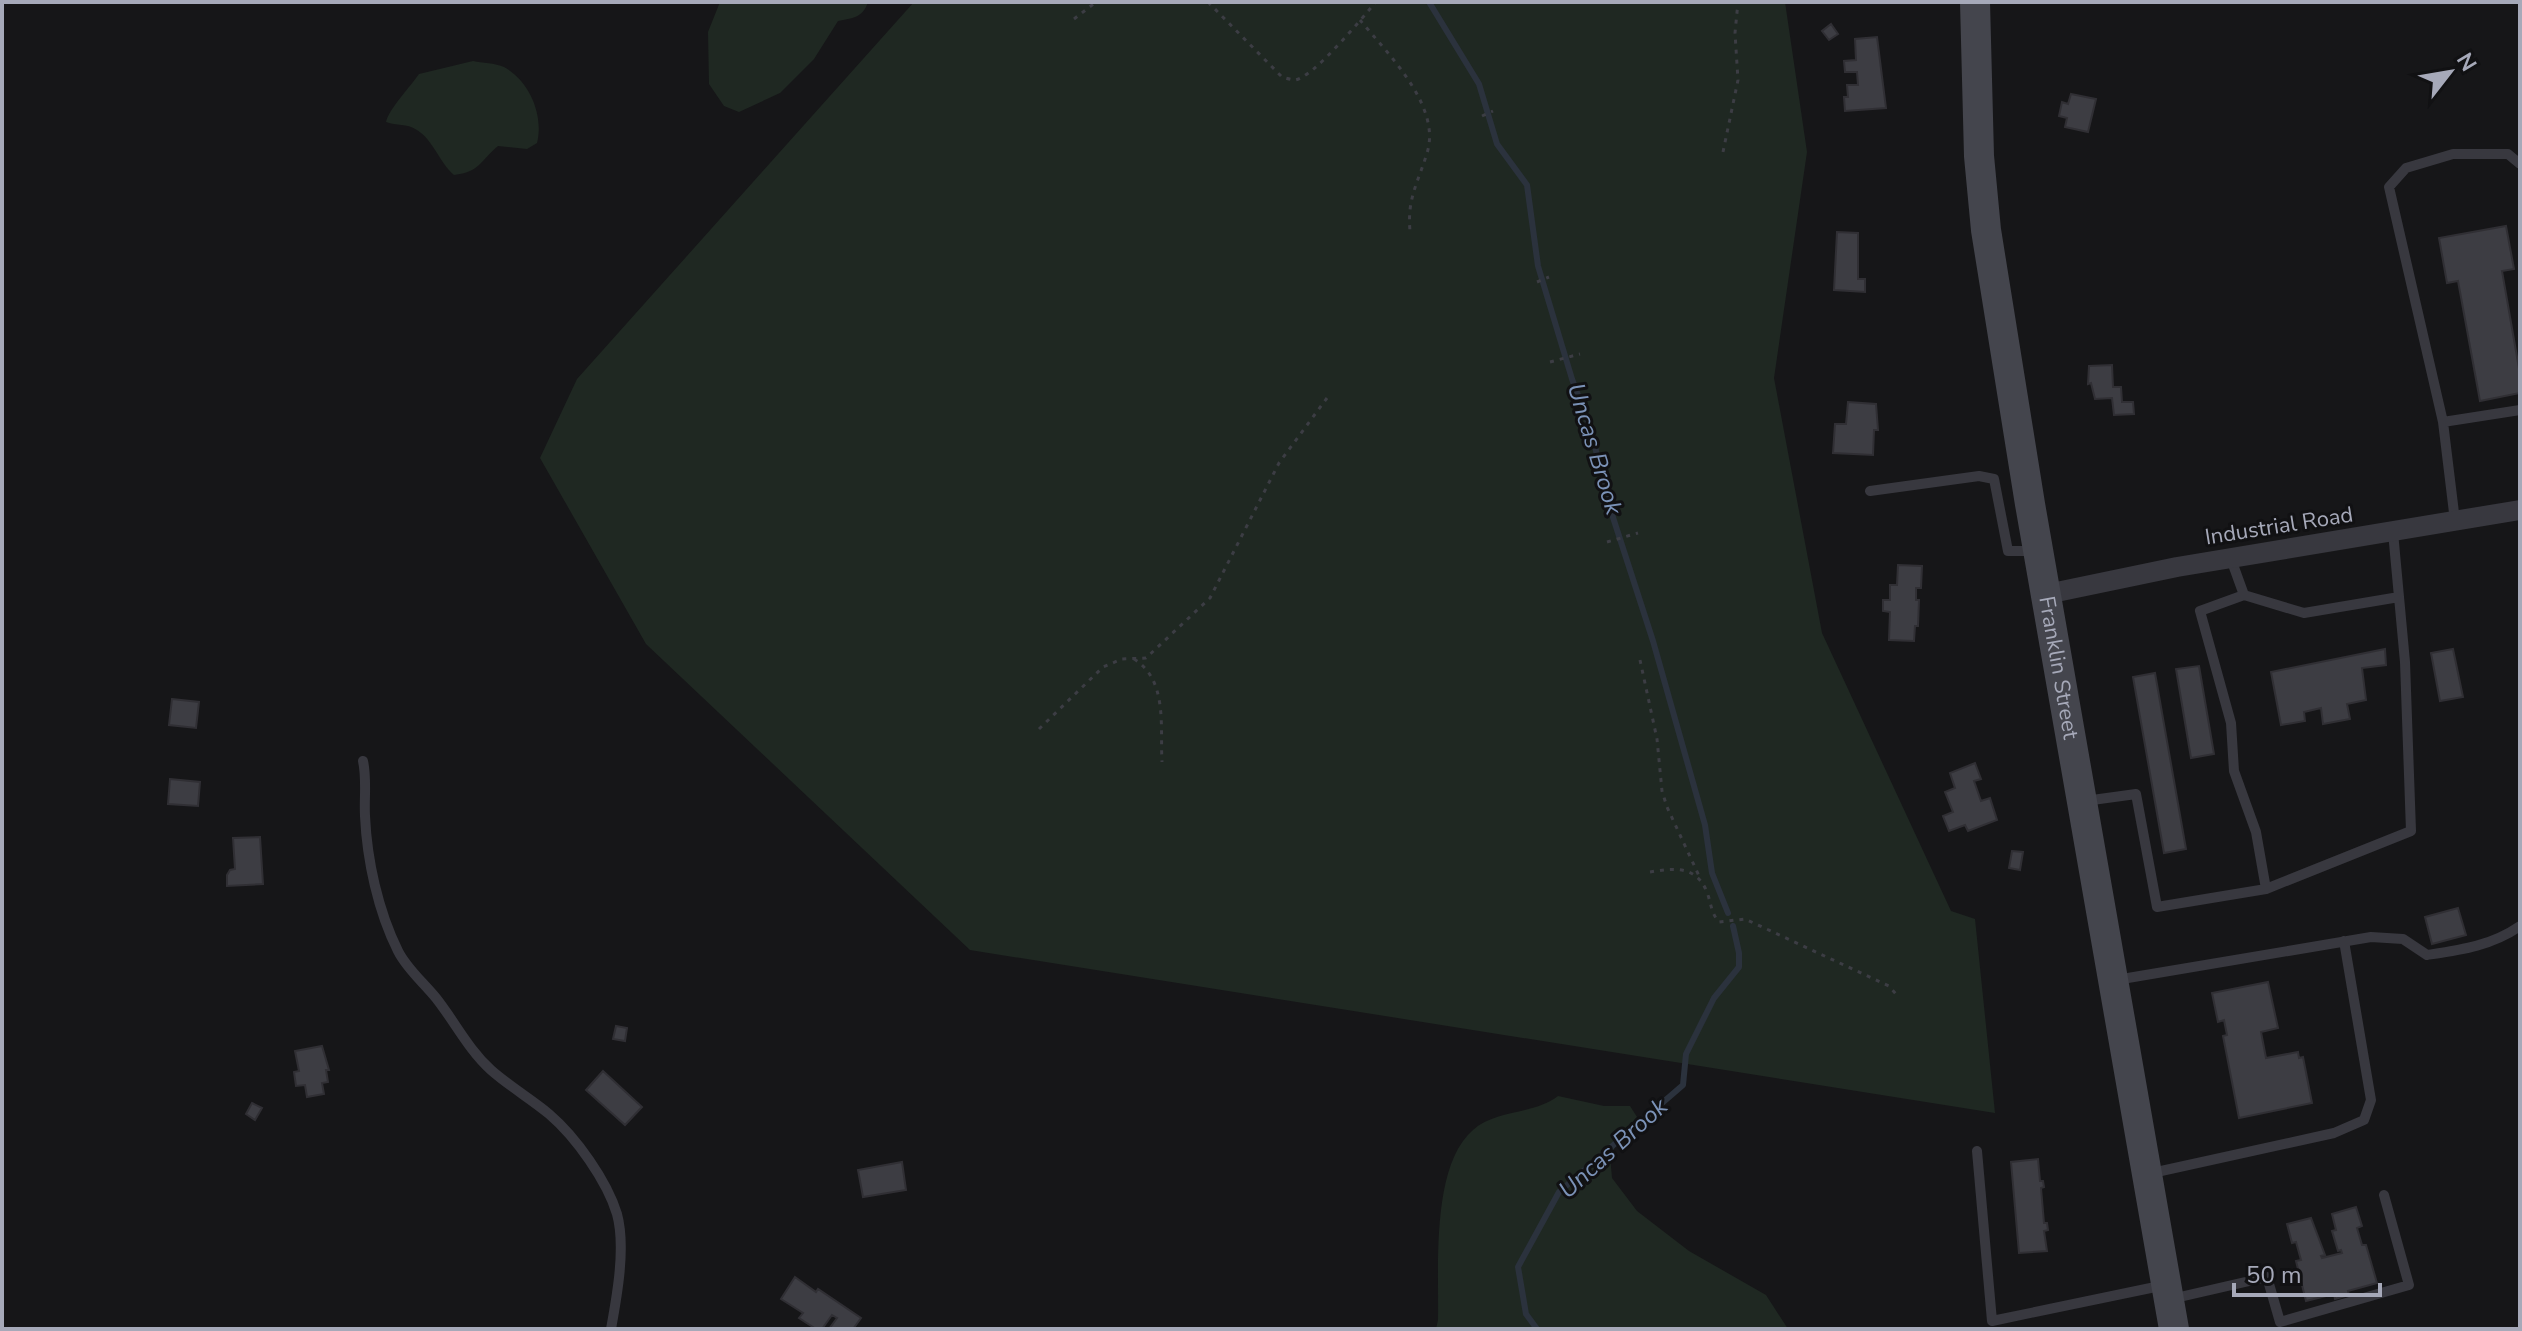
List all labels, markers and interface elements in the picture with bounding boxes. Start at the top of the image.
north arrow [2410,32,2490,112]
text: N [2449,47,2483,77]
water label: Uncas Brook [1560,379,1630,520]
street label: Industrial Road [2203,499,2355,553]
street label: Franklin Street [2031,594,2086,742]
water label: Uncas Brook [1552,1090,1675,1205]
scale bar [2234,1247,2380,1297]
text: 50 m [2246,1259,2302,1291]

